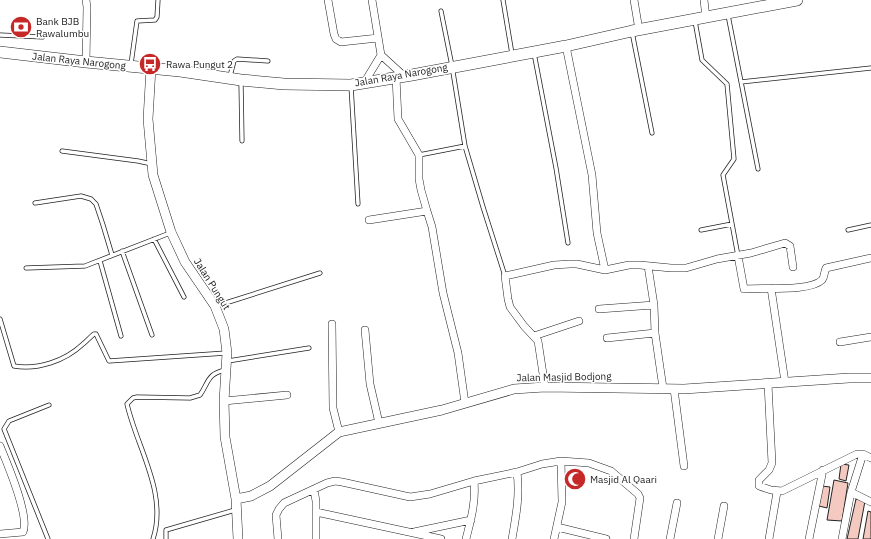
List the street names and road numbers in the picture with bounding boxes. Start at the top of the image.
street label: Jalan Raya Narogong [32,50,127,72]
street label: Jalan Raya Narogong [354,60,449,90]
street label: Jalan Pungut [191,256,233,313]
street label: Jalan Masjid Bodjong [516,370,612,384]

